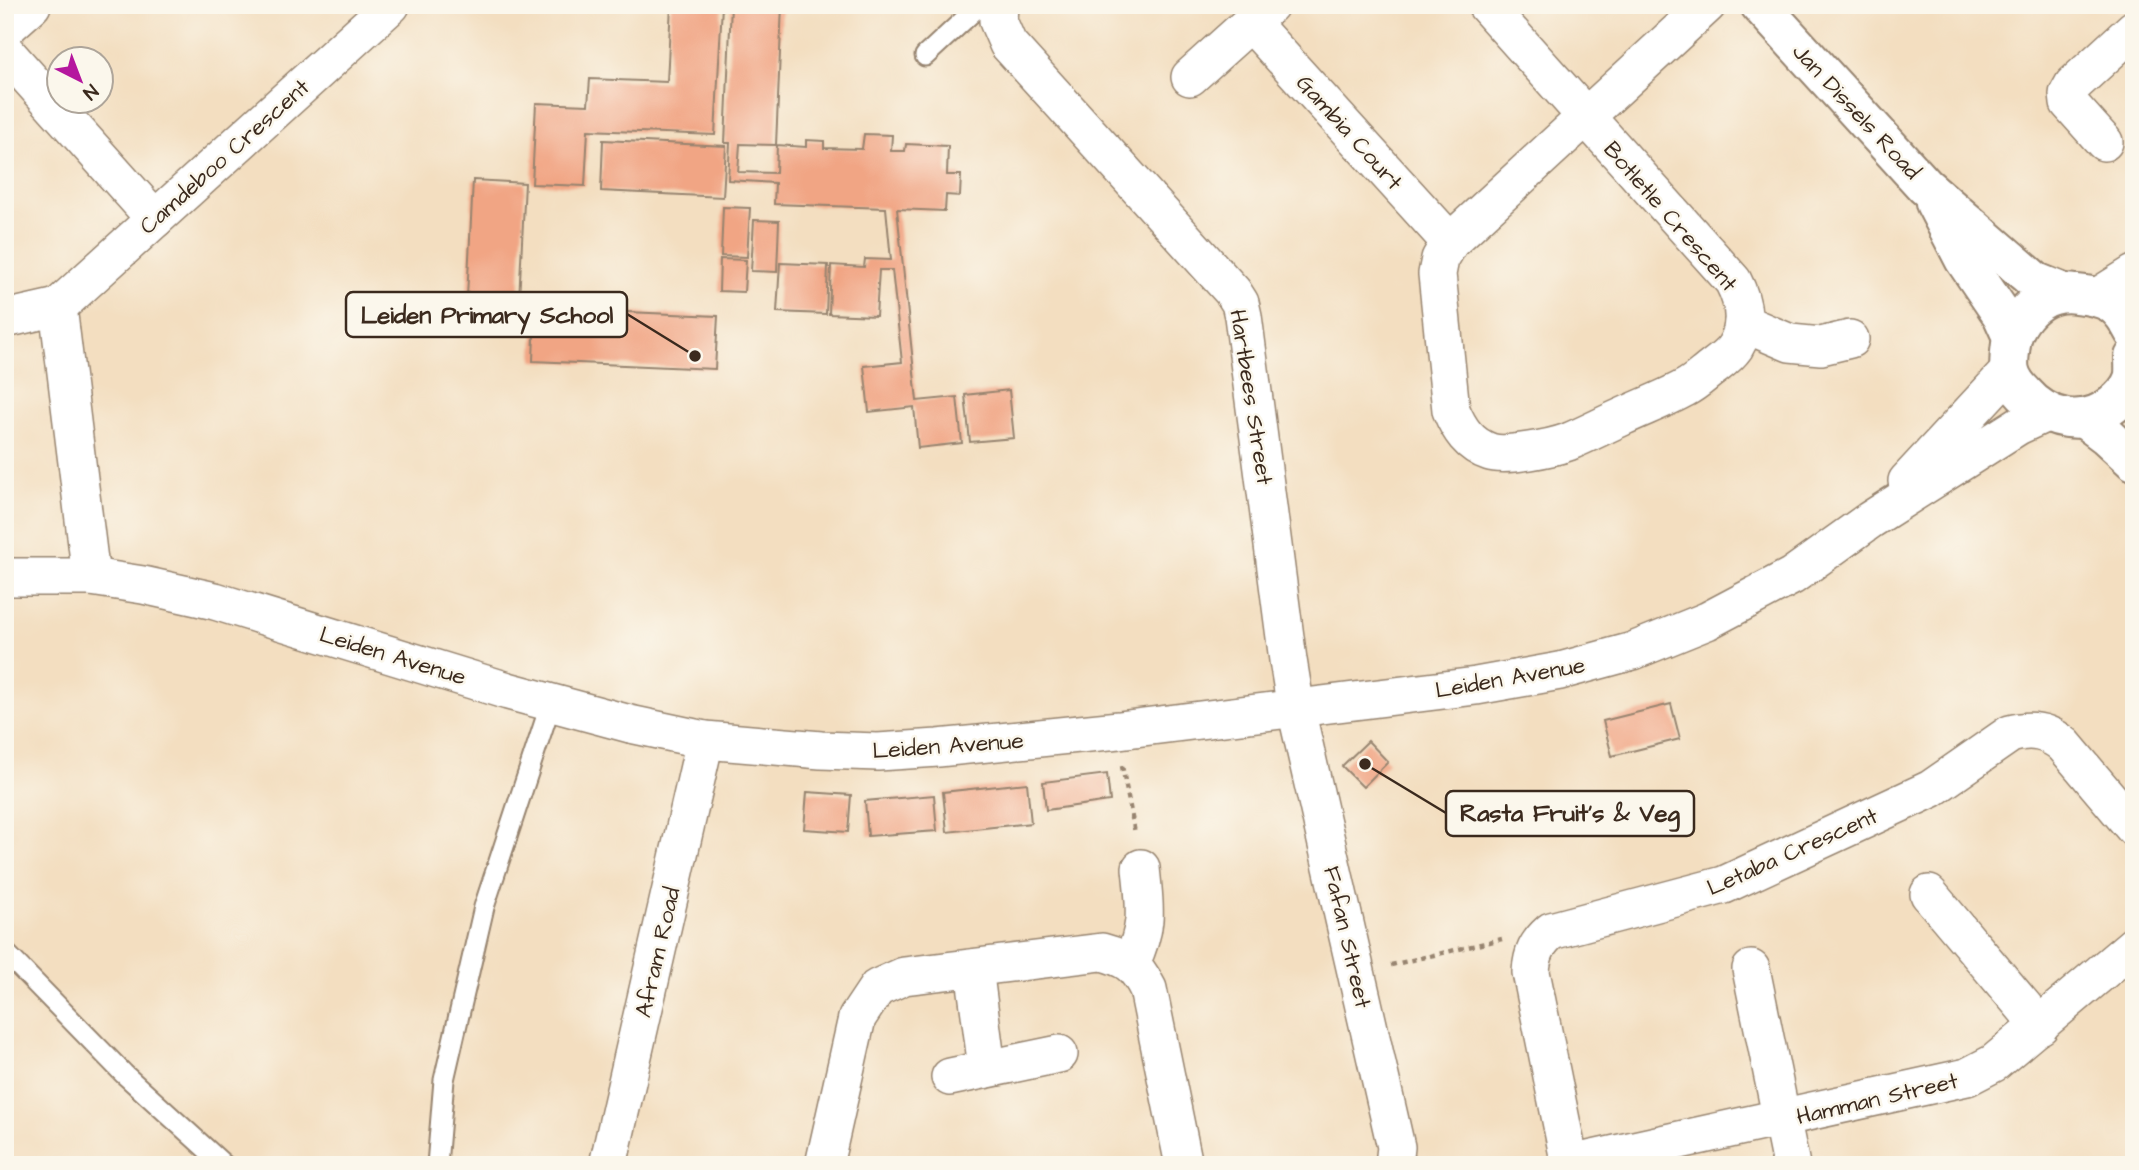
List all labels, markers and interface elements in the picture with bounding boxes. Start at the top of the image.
street label: Jan Dissels Road [1785,37,1928,187]
north arrow [46,46,116,116]
street label: Gambia Court [1289,68,1410,198]
street label: Camdeboo Crescent [133,71,317,242]
text: N [77,77,104,106]
street label: Botletle Crescent [1596,134,1745,299]
callout: Leiden Primary School [346,292,627,337]
text: Leiden Primary School [361,299,613,335]
street label: Hartbees Street [1221,307,1281,488]
street label: Leiden Avenue [316,619,470,693]
street label: Leiden Avenue [1433,649,1588,707]
street label: Leiden Avenue [871,725,1025,767]
callout: Rasta Fruit's & Veg [1446,791,1694,836]
text: Rasta Fruit's & Veg [1460,797,1681,832]
street label: Letaba Crescent [1702,800,1884,904]
street label: Fafan Street [1315,863,1379,1012]
street label: Afram Road [627,884,689,1020]
street label: Hamman Street [1793,1065,1962,1133]

